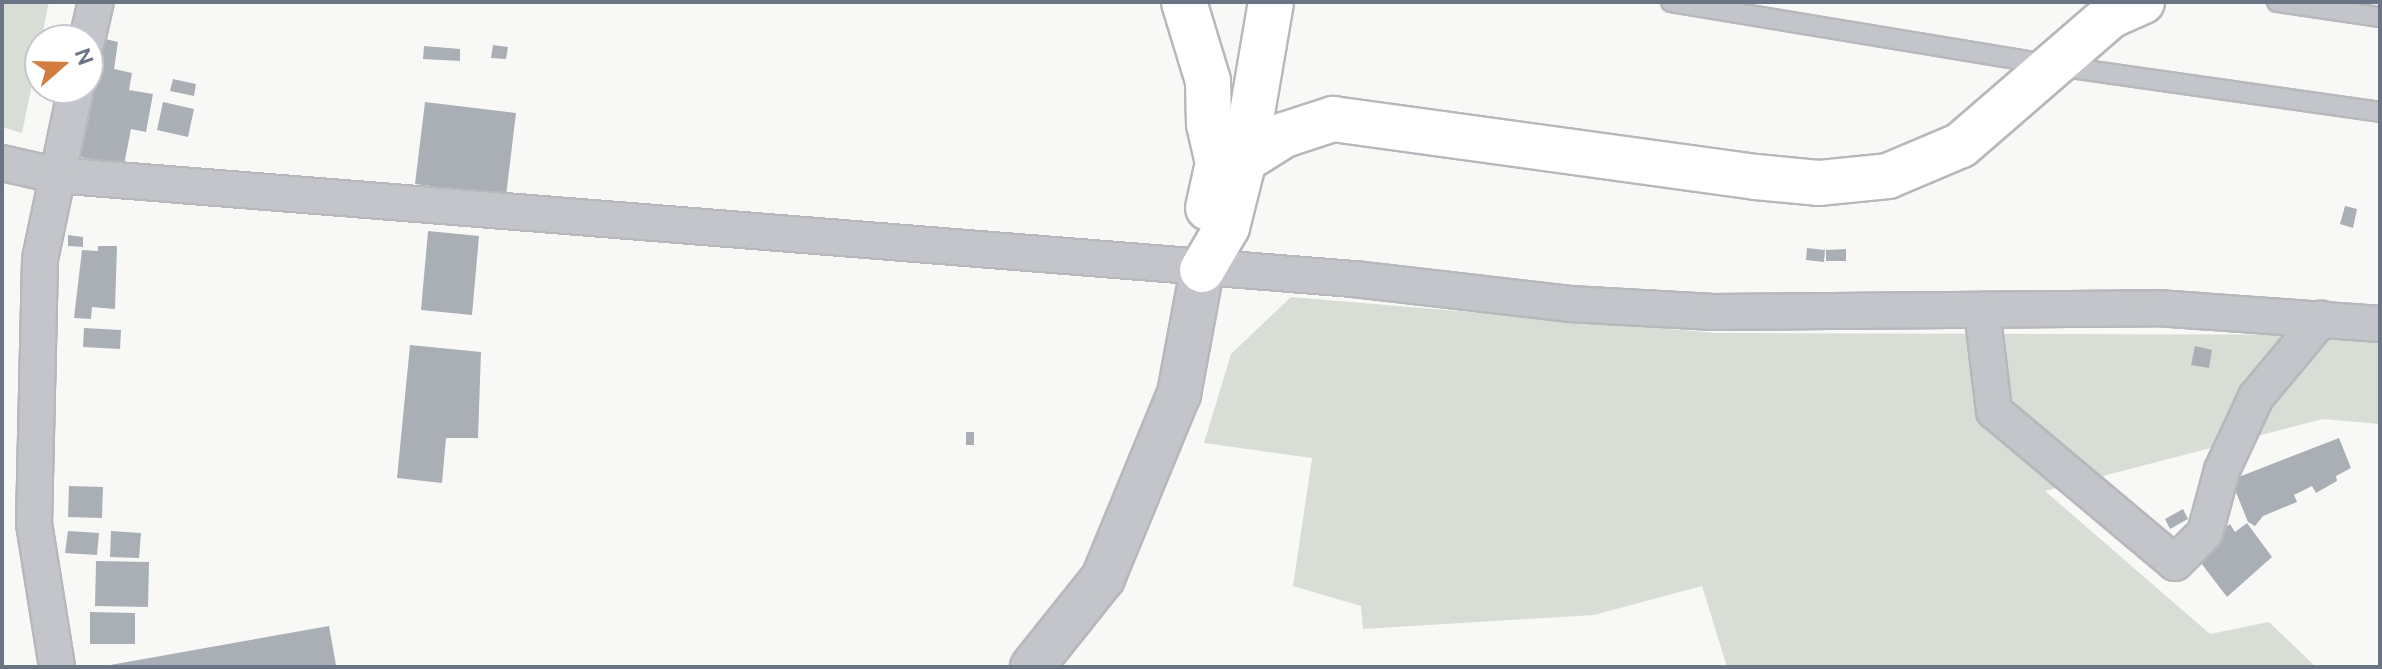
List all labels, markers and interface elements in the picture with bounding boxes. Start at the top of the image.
north arrow [24,24,104,104]
text: N [71,44,100,68]

